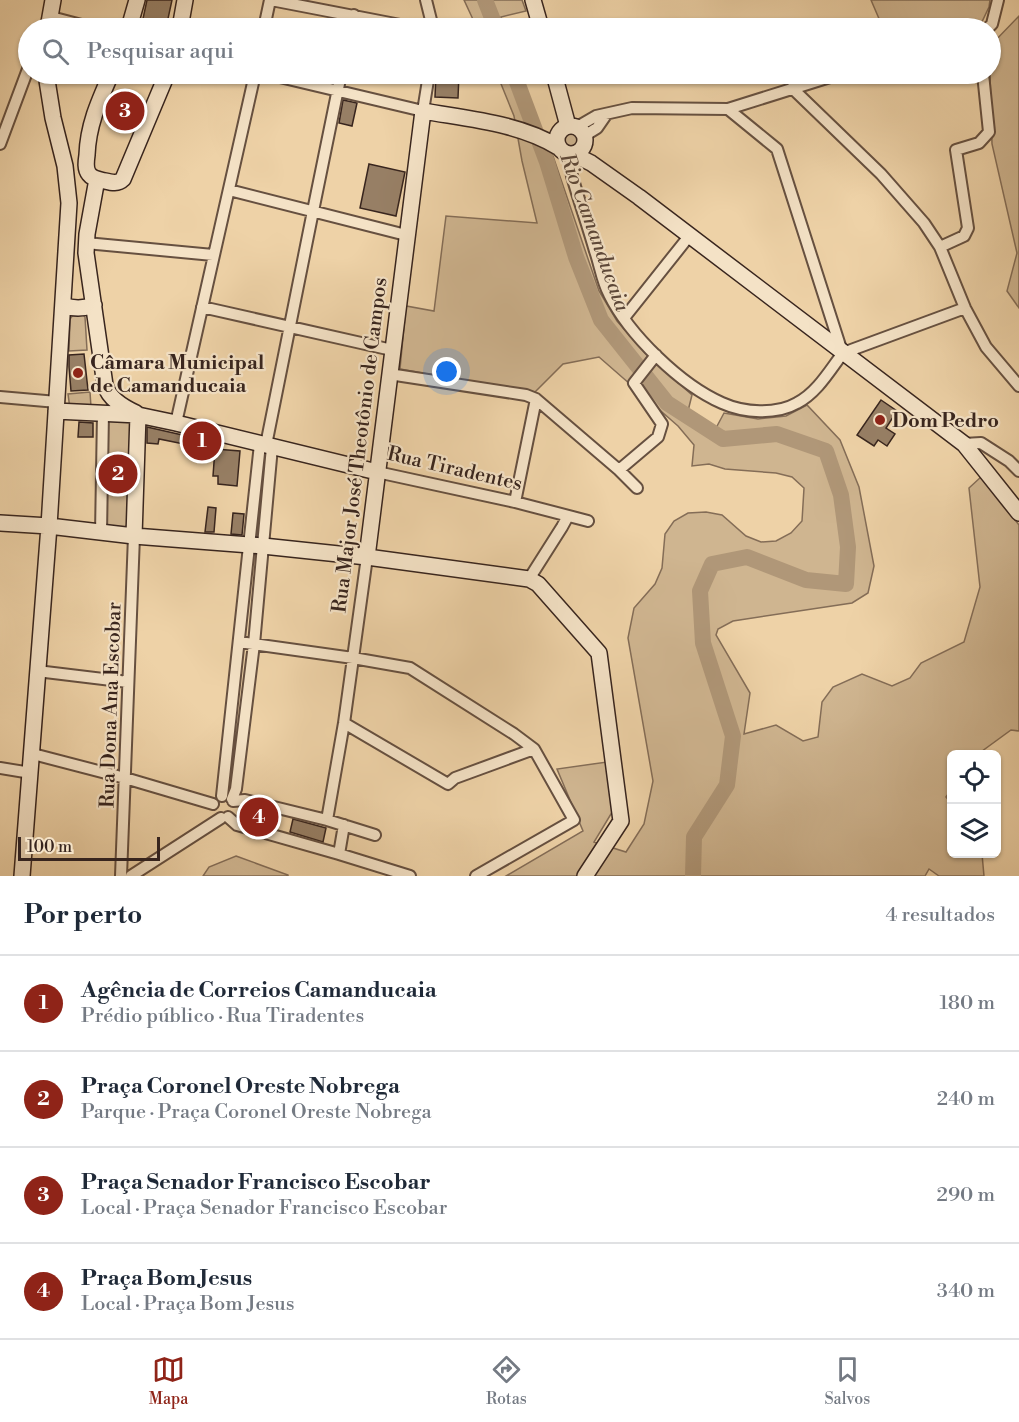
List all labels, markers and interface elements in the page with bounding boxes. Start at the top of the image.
search box [18,18,1001,84]
icon: search [39,35,72,68]
text: Pesquisar aqui [87,38,234,65]
pin: 3 [106,88,144,134]
water label: Rio Camanducaia [553,149,635,315]
street label: Rua Major José Theotônio de Campos [328,276,393,614]
place label: Câmara Municipal de Camanducaia [90,351,265,399]
your location [432,357,461,386]
marker: Câmara Municipal de Camanducaia [71,366,85,380]
place label: Dom Pedro [892,409,999,434]
marker: Dom Pedro [873,413,887,427]
pin: 1 [182,418,222,464]
street label: Rua Tiradentes [385,442,525,497]
pin: 2 [98,452,138,496]
street label: Rua Dona Ana Escobar [95,601,128,809]
map controls [947,750,1001,858]
button: locate [947,750,1001,804]
pin: 4 [240,794,278,840]
button: layers [947,804,1001,858]
scale bar [18,834,160,862]
text: 100 m [27,837,72,857]
text: Por perto [24,899,142,931]
text: 4 resultados [885,903,995,928]
text: Agência de Correios Camanducaia [81,977,437,1004]
text: 1 [39,991,48,1016]
text: 180 m [940,991,995,1016]
text: Prédio público · Rua Tiradentes [81,1004,364,1029]
text: Praça Coronel Oreste Nobrega [81,1073,400,1100]
text: 2 [37,1087,50,1112]
text: 240 m [937,1087,995,1112]
text: Parque · Praça Coronel Oreste Nobrega [81,1100,432,1125]
text: Praça Senador Francisco Escobar [81,1169,431,1196]
text: 3 [37,1183,50,1208]
text: 290 m [937,1183,995,1208]
text: Local · Praça Senador Francisco Escobar [81,1196,447,1221]
text: Praça Bom Jesus [81,1265,252,1292]
text: 4 [37,1279,50,1304]
text: 340 m [937,1279,995,1304]
text: Local · Praça Bom Jesus [81,1292,294,1317]
tab: Mapa [149,1353,188,1409]
tab: Rotas [486,1353,527,1409]
tab: Salvos [824,1353,870,1409]

